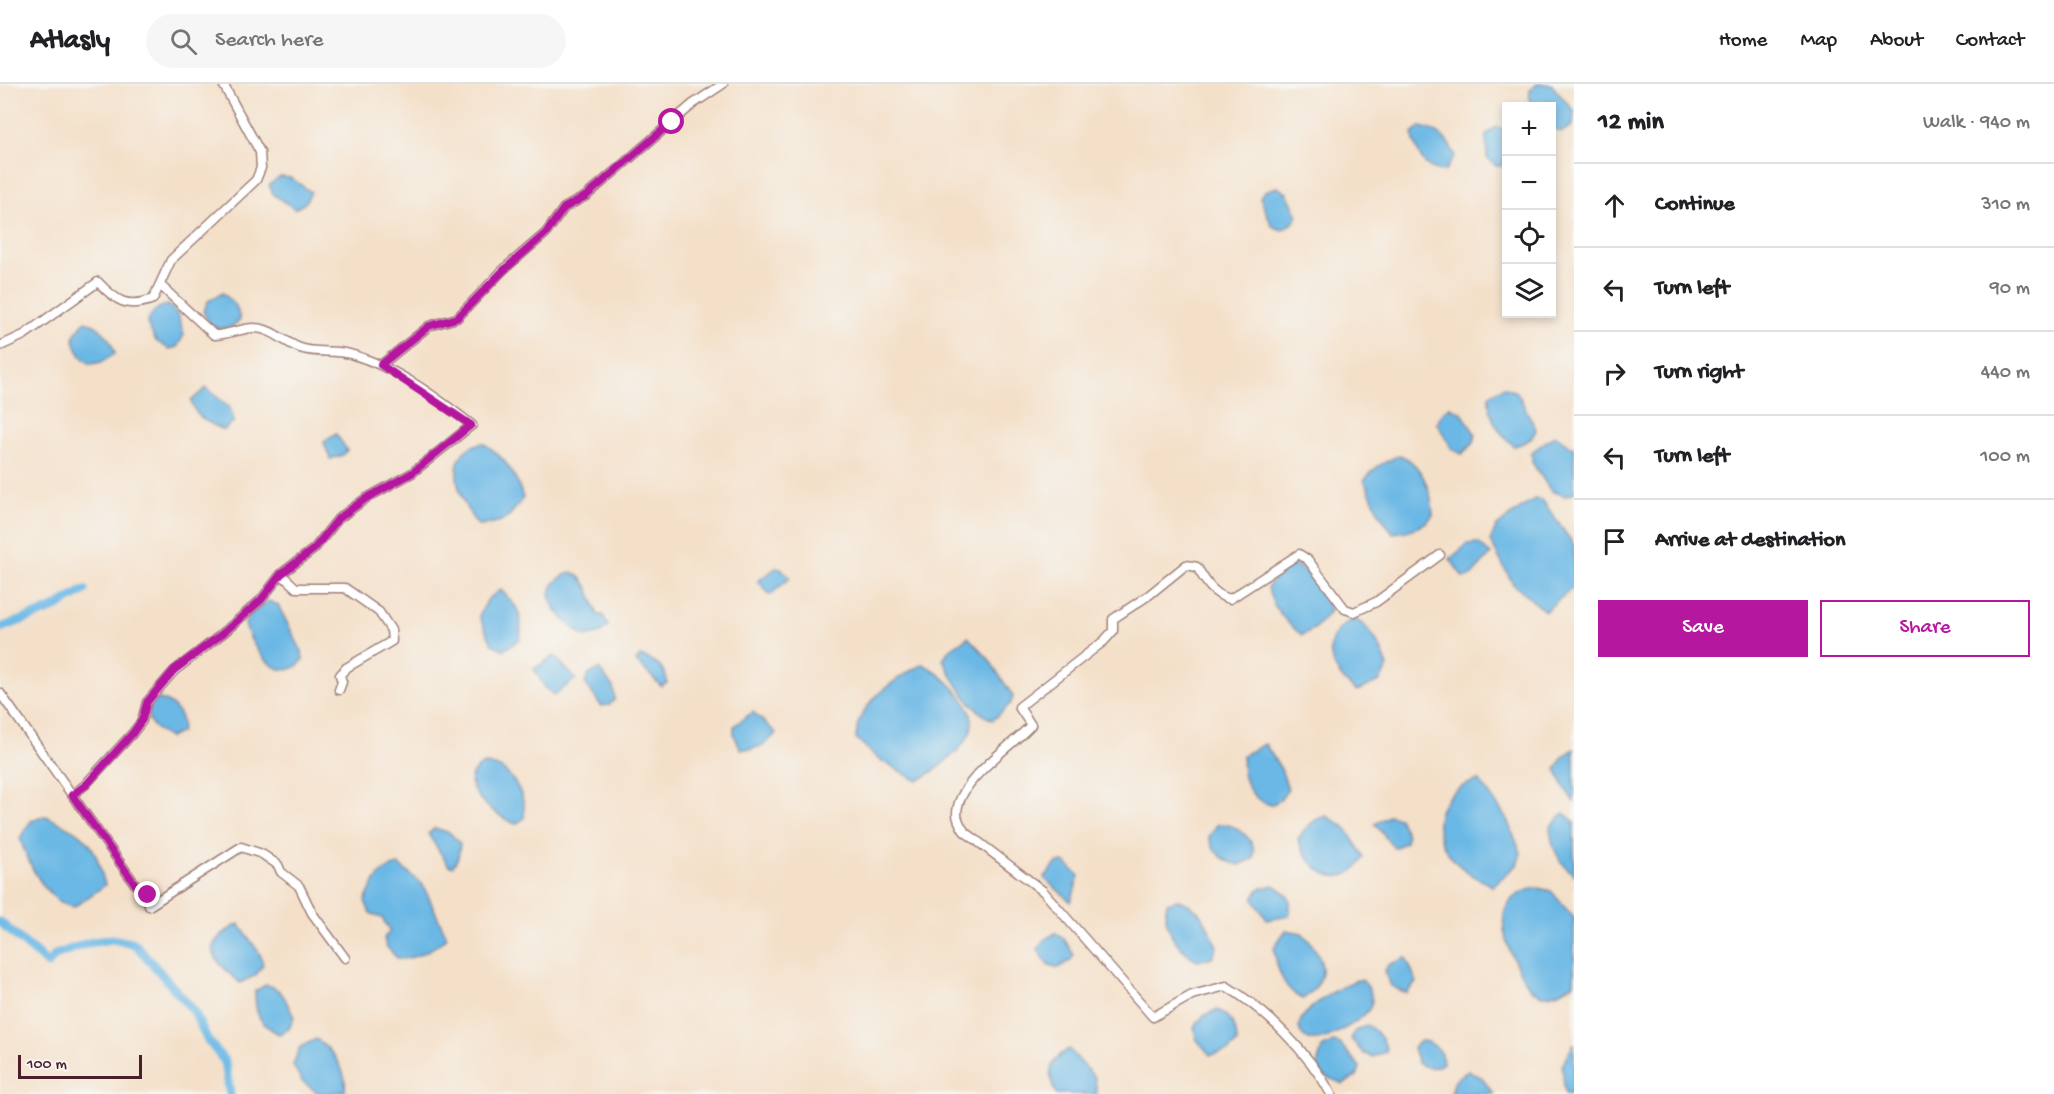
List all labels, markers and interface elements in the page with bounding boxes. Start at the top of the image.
search box [146,14,566,68]
text: Atlasly [30,25,110,58]
icon: search [167,25,200,58]
text: Search here [215,28,323,54]
text: Home [1719,29,1767,54]
text: Map [1800,29,1837,54]
text: About [1870,29,1923,54]
text: Contact [1956,29,2024,54]
map controls [1502,102,1556,318]
button: + [1502,102,1556,156]
route start [658,108,684,134]
text: 12 min [1598,108,1664,139]
text: Walk · 940 m [1923,112,2030,135]
button: − [1502,156,1556,210]
icon: ahead [1598,189,1631,222]
text: Continue [1655,192,1735,218]
text: 310 m [1981,194,2030,217]
button: locate [1502,210,1556,264]
button: layers [1502,264,1556,318]
icon: left [1598,273,1631,306]
text: Turn left [1655,276,1729,302]
text: 90 m [1990,278,2030,301]
icon: right [1598,357,1631,390]
text: Turn right [1655,360,1743,386]
text: 440 m [1981,362,2030,385]
icon: left [1598,441,1631,474]
text: Turn left [1655,444,1729,470]
text: 100 m [1980,446,2030,469]
icon: arrive [1598,525,1631,558]
text: Arrive at destination [1655,528,1845,554]
button: Save [1598,600,1808,657]
button: Share [1820,600,2030,657]
route end [134,881,160,907]
scale bar [18,1052,142,1080]
text: 100 m [27,1056,67,1075]

